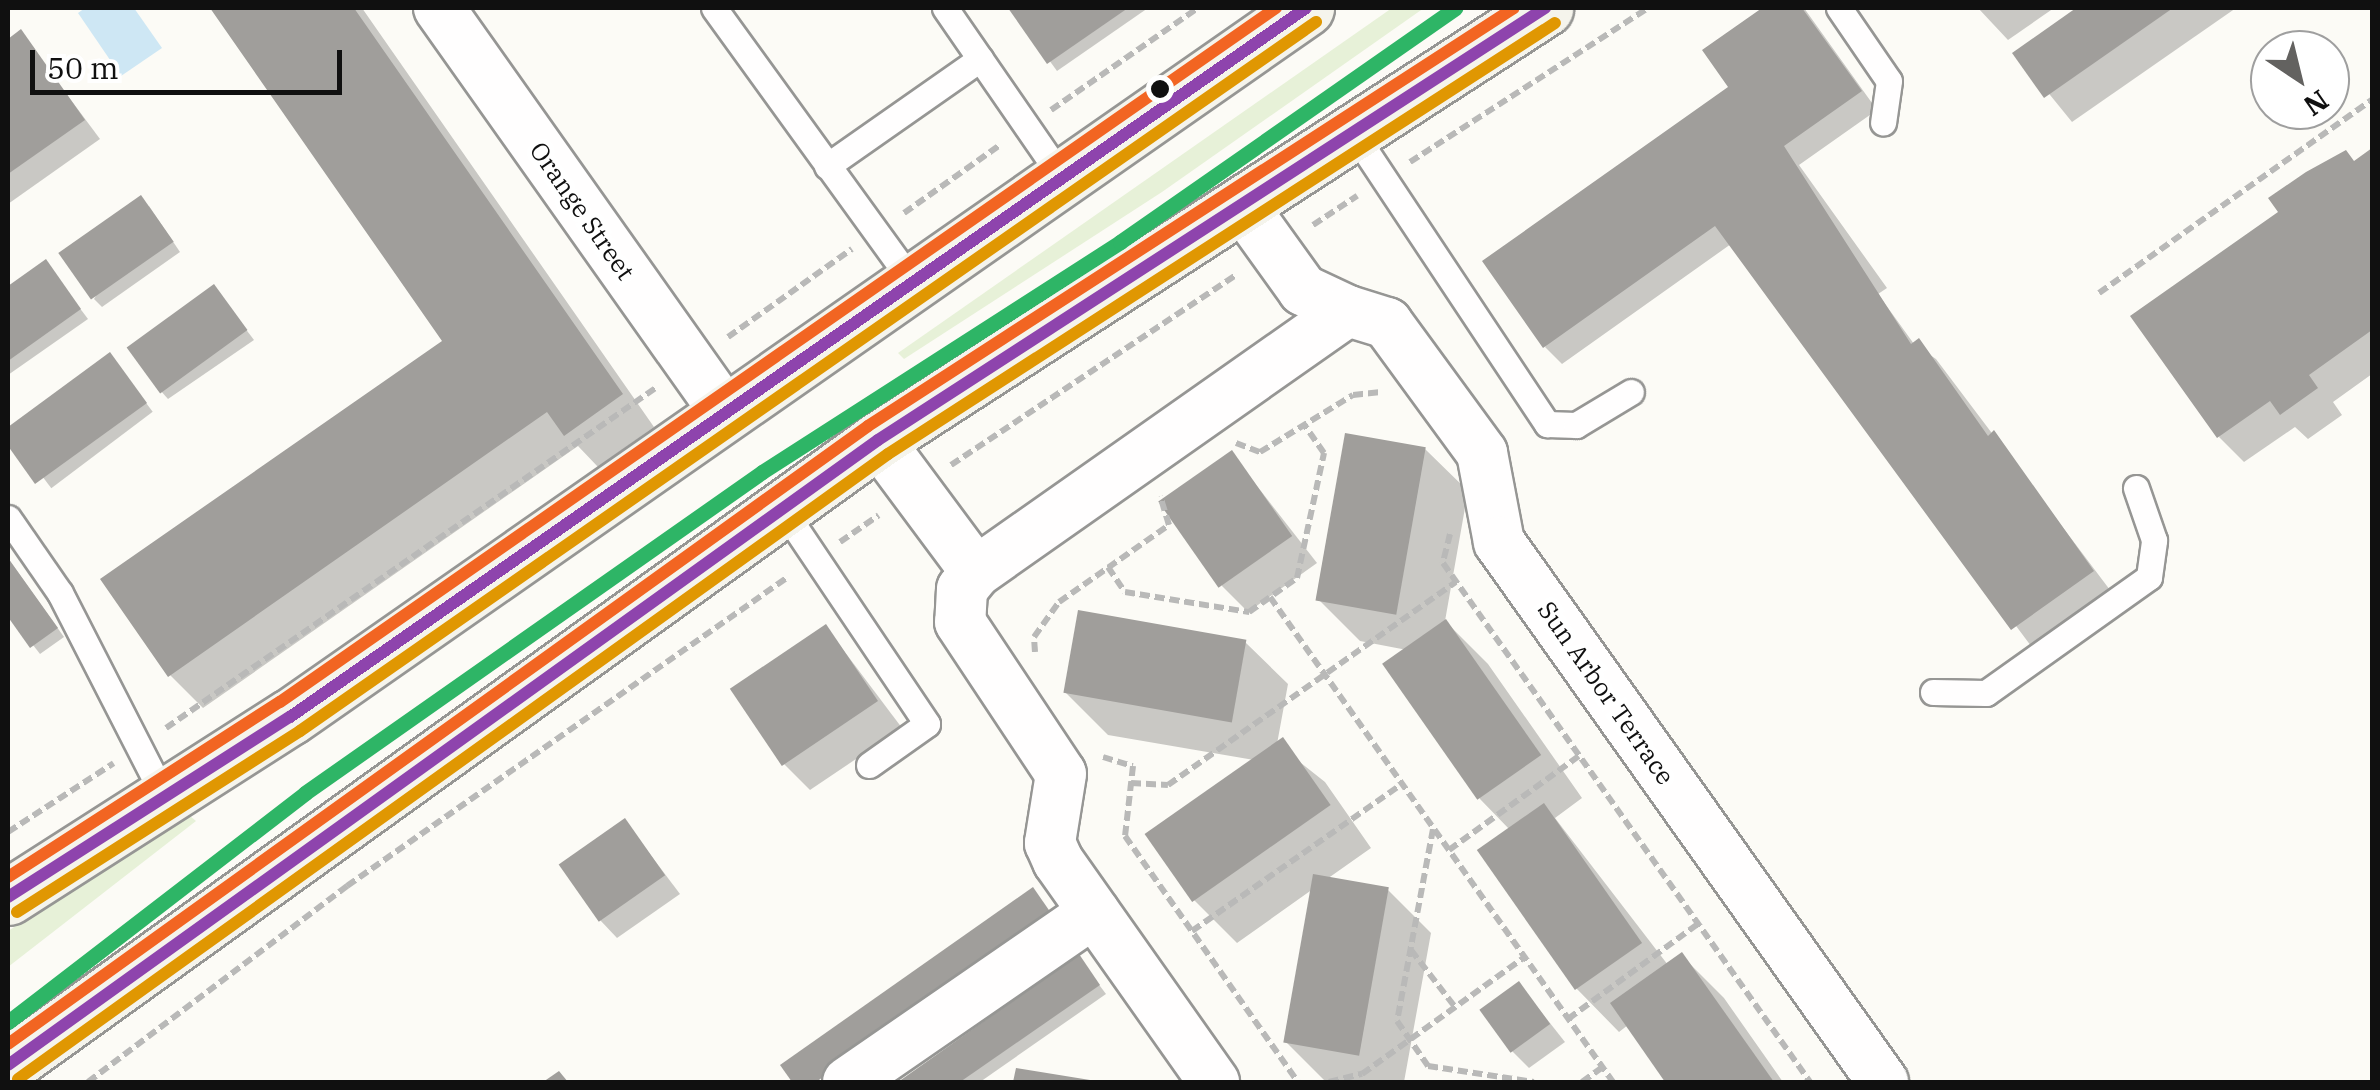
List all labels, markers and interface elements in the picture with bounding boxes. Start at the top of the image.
scale bar [35,30,348,92]
north arrow [2250,30,2350,130]
text: 50 m [47,48,119,87]
unlabelled marker [1150,79,1170,99]
text: N [2297,82,2336,125]
street label: Orange Street [523,136,641,286]
street label: Sun Arbor Terrace [1532,596,1680,790]

